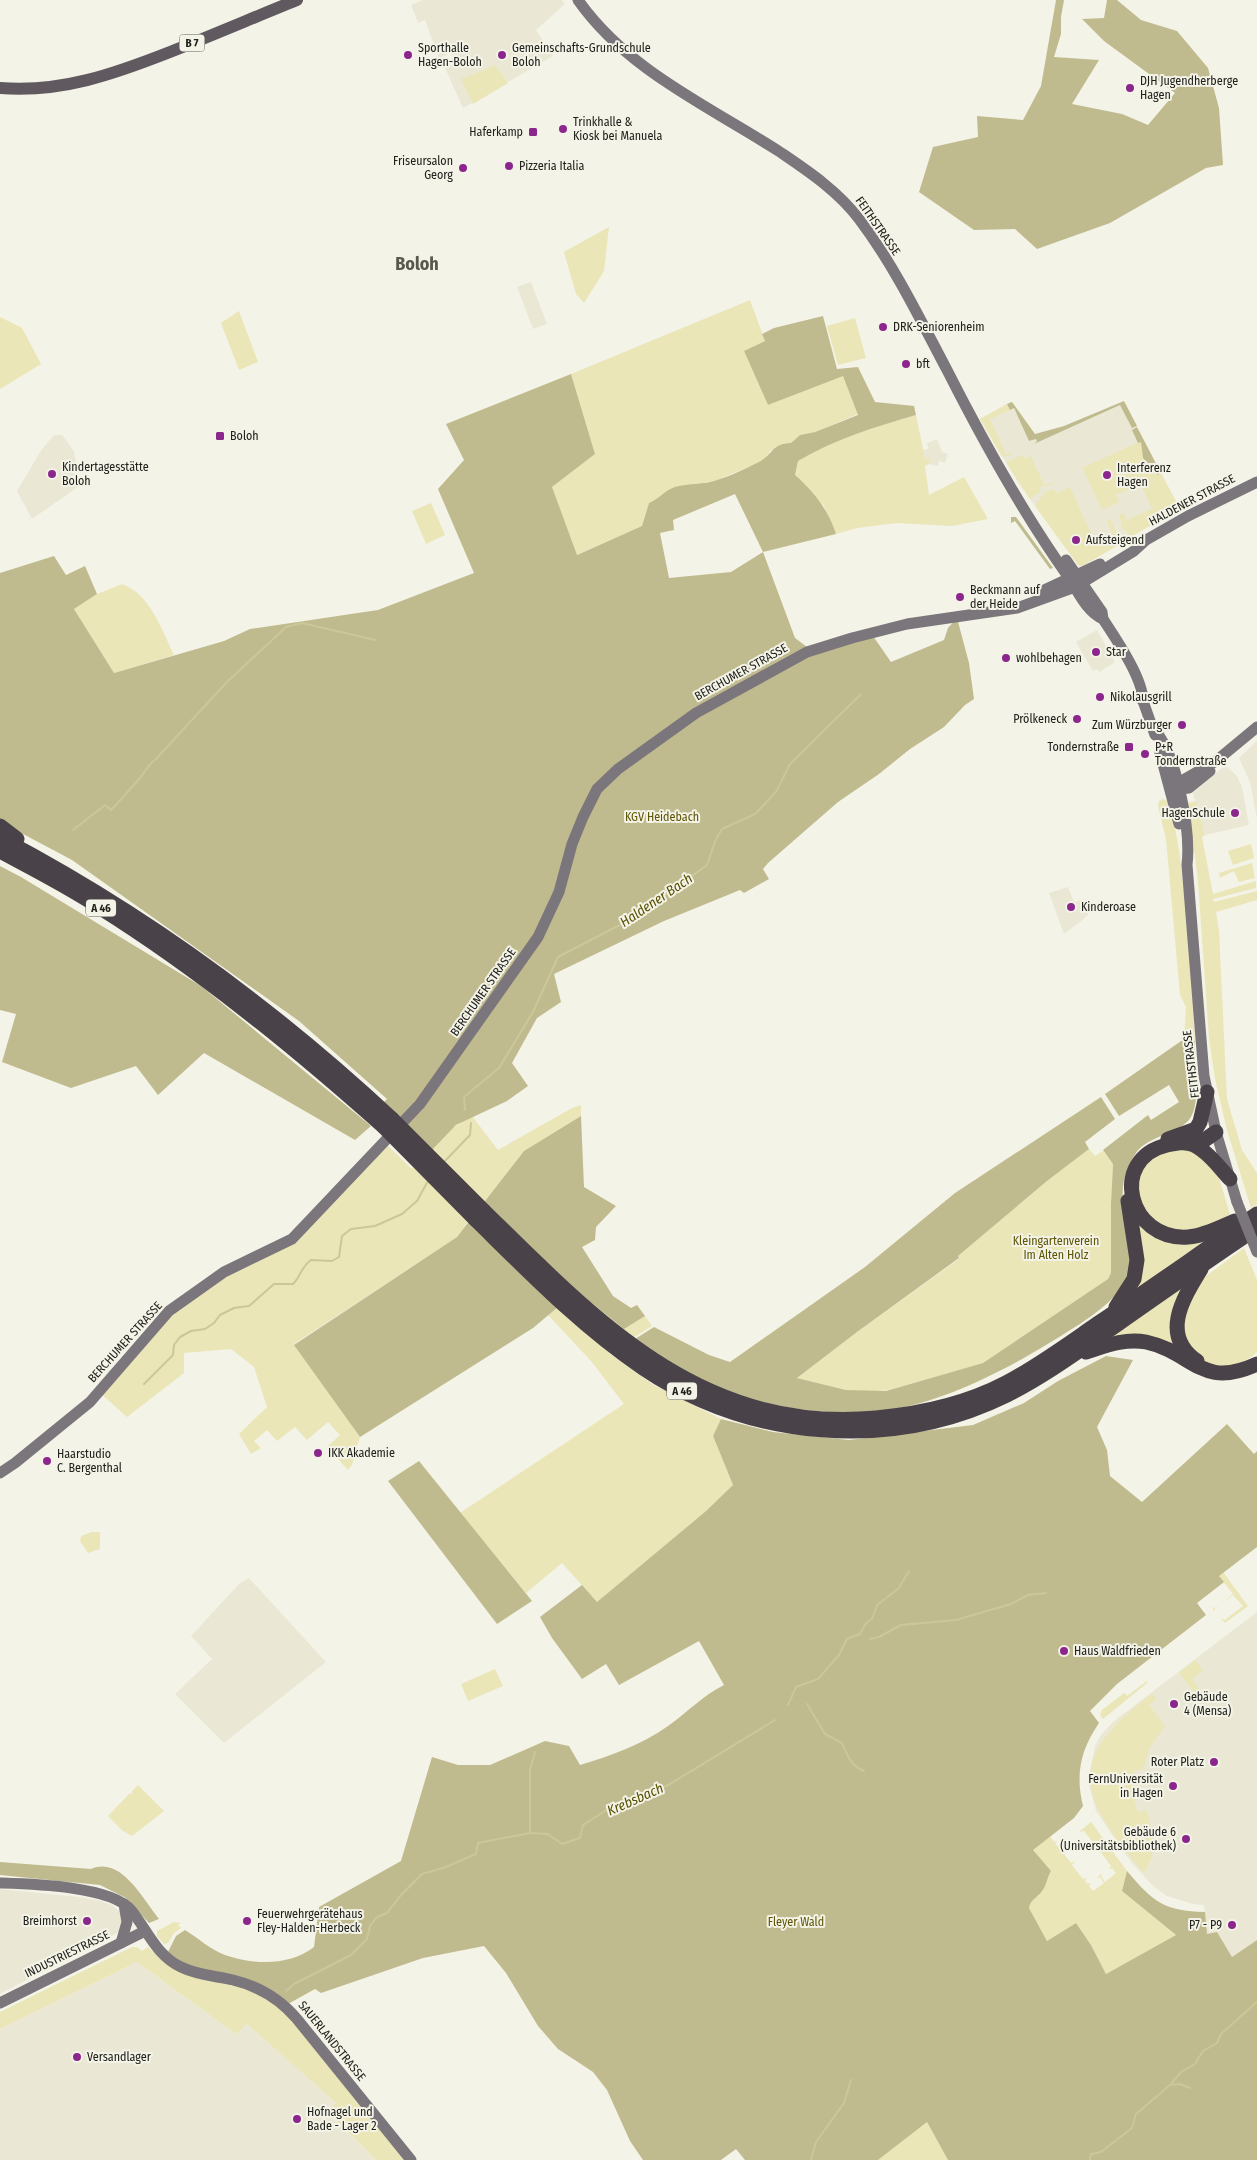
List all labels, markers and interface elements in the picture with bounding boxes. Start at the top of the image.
road number: B 7 [180,34,204,52]
place label: Sporthalle Hagen-Boloh [418,41,482,69]
place label: Gemeinschafts-Grundschule Boloh [512,41,651,69]
marker: Sporthalle Hagen-Boloh [402,49,414,61]
marker: Gemeinschafts-Grundschule Boloh [496,49,508,61]
place label: DJH Jugendherberge Hagen [1140,74,1238,102]
marker: DJH Jugendherberge Hagen [1124,82,1136,94]
place label: Trinkhalle & Kiosk bei Manuela [573,115,662,143]
marker: Trinkhalle & Kiosk bei Manuela [557,123,569,135]
place label: Haferkamp [469,125,523,139]
marker: Haferkamp [527,126,539,138]
place label: Friseursalon Georg [393,154,453,182]
place label: Pizzeria Italia [519,159,584,173]
marker: Pizzeria Italia [503,160,515,172]
marker: Friseursalon Georg [457,162,469,174]
street label: FEITHSTRASSE [853,194,904,258]
district label: Boloh [395,253,439,275]
place label: DRK-Seniorenheim [893,320,985,334]
marker: DRK-Seniorenheim [877,321,889,333]
place label: bft [916,357,930,371]
marker: bft [900,358,912,370]
place label: Boloh [230,429,259,443]
marker: Boloh [214,430,226,442]
place label: Kindertagesstätte Boloh [62,460,149,488]
place label: Interferenz Hagen [1117,461,1171,489]
marker: Kindertagesstätte Boloh [46,468,58,480]
marker: Interferenz Hagen [1101,469,1113,481]
street label: HALDENER STRASSE [1147,471,1238,529]
place label: Aufsteigend [1086,533,1144,547]
marker: Aufsteigend [1070,534,1082,546]
place label: Beckmann auf der Heide [970,583,1041,611]
marker: Beckmann auf der Heide [954,591,966,603]
street label: BERCHUMER STRASSE [692,640,790,703]
place label: Star [1106,645,1127,659]
marker: Star [1090,646,1102,658]
place label: wohlbehagen [1016,651,1082,665]
marker: wohlbehagen [1000,652,1012,664]
place label: Nikolausgrill [1110,690,1172,704]
marker: Nikolausgrill [1094,691,1106,703]
place label: Prölkeneck [1013,712,1067,726]
marker: Prölkeneck [1071,713,1083,725]
place label: Zum Würzburger [1092,718,1173,732]
marker: Zum Würzburger [1176,719,1188,731]
place label: Tondernstraße [1048,740,1119,754]
place label: P+R Tondernstraße [1155,740,1227,768]
marker: Tondernstraße [1123,741,1135,753]
marker: P+R Tondernstraße [1139,748,1151,760]
place label: HagenSchule [1162,806,1225,820]
marker: HagenSchule [1229,807,1241,819]
park label: KGV Heidebach [625,810,699,824]
water label: Haldener Bach [617,870,696,931]
road number: A 46 [86,900,116,916]
place label: Kinderoase [1081,900,1136,914]
marker: Kinderoase [1065,901,1077,913]
street label: BERCHUMER STRASSE [447,945,519,1039]
street label: FEITHSTRASSE [1180,1029,1202,1099]
park label: Kleingartenverein Im Alten Holz [1013,1234,1099,1262]
street label: BERCHUMER STRASSE [85,1298,165,1385]
road number: A 46 [667,1382,697,1400]
place label: IKK Akademie [328,1446,395,1460]
place label: Haarstudio C. Bergenthal [57,1447,122,1475]
marker: IKK Akademie [312,1447,324,1459]
marker: Haarstudio C. Bergenthal [41,1455,53,1467]
place label: Haus Waldfrieden [1074,1644,1161,1658]
marker: Haus Waldfrieden [1058,1645,1070,1657]
place label: Gebäude 4 (Mensa) [1184,1690,1232,1718]
marker: Gebäude 4 (Mensa) [1168,1698,1180,1710]
place label: Roter Platz [1151,1755,1204,1769]
marker: Roter Platz [1208,1756,1220,1768]
place label: FernUniversität in Hagen [1088,1772,1163,1800]
water label: Krebsbach [604,1780,666,1819]
marker: FernUniversität in Hagen [1167,1780,1179,1792]
place label: Gebäude 6 (Universitätsbibliothek) [1060,1825,1176,1853]
marker: Gebäude 6 (Universitätsbibliothek) [1180,1833,1192,1845]
place label: Feuerwehrgerätehaus Fley-Halden-Herbeck [257,1907,363,1935]
place label: Breimhorst [23,1914,77,1928]
marker: Breimhorst [81,1915,93,1927]
marker: Feuerwehrgerätehaus Fley-Halden-Herbeck [241,1915,253,1927]
park label: Fleyer Wald [768,1915,824,1929]
place label: P7 - P9 [1189,1918,1222,1932]
marker: P7 - P9 [1226,1919,1238,1931]
street label: INDUSTRIESTRASSE [22,1927,112,1981]
street label: SAUERLANDSTRASSE [296,1998,369,2084]
place label: Versandlager [87,2050,152,2064]
marker: Versandlager [71,2051,83,2063]
place label: Hofnagel und Bade - Lager 2 [307,2105,377,2133]
marker: Hofnagel und Bade - Lager 2 [291,2113,303,2125]

